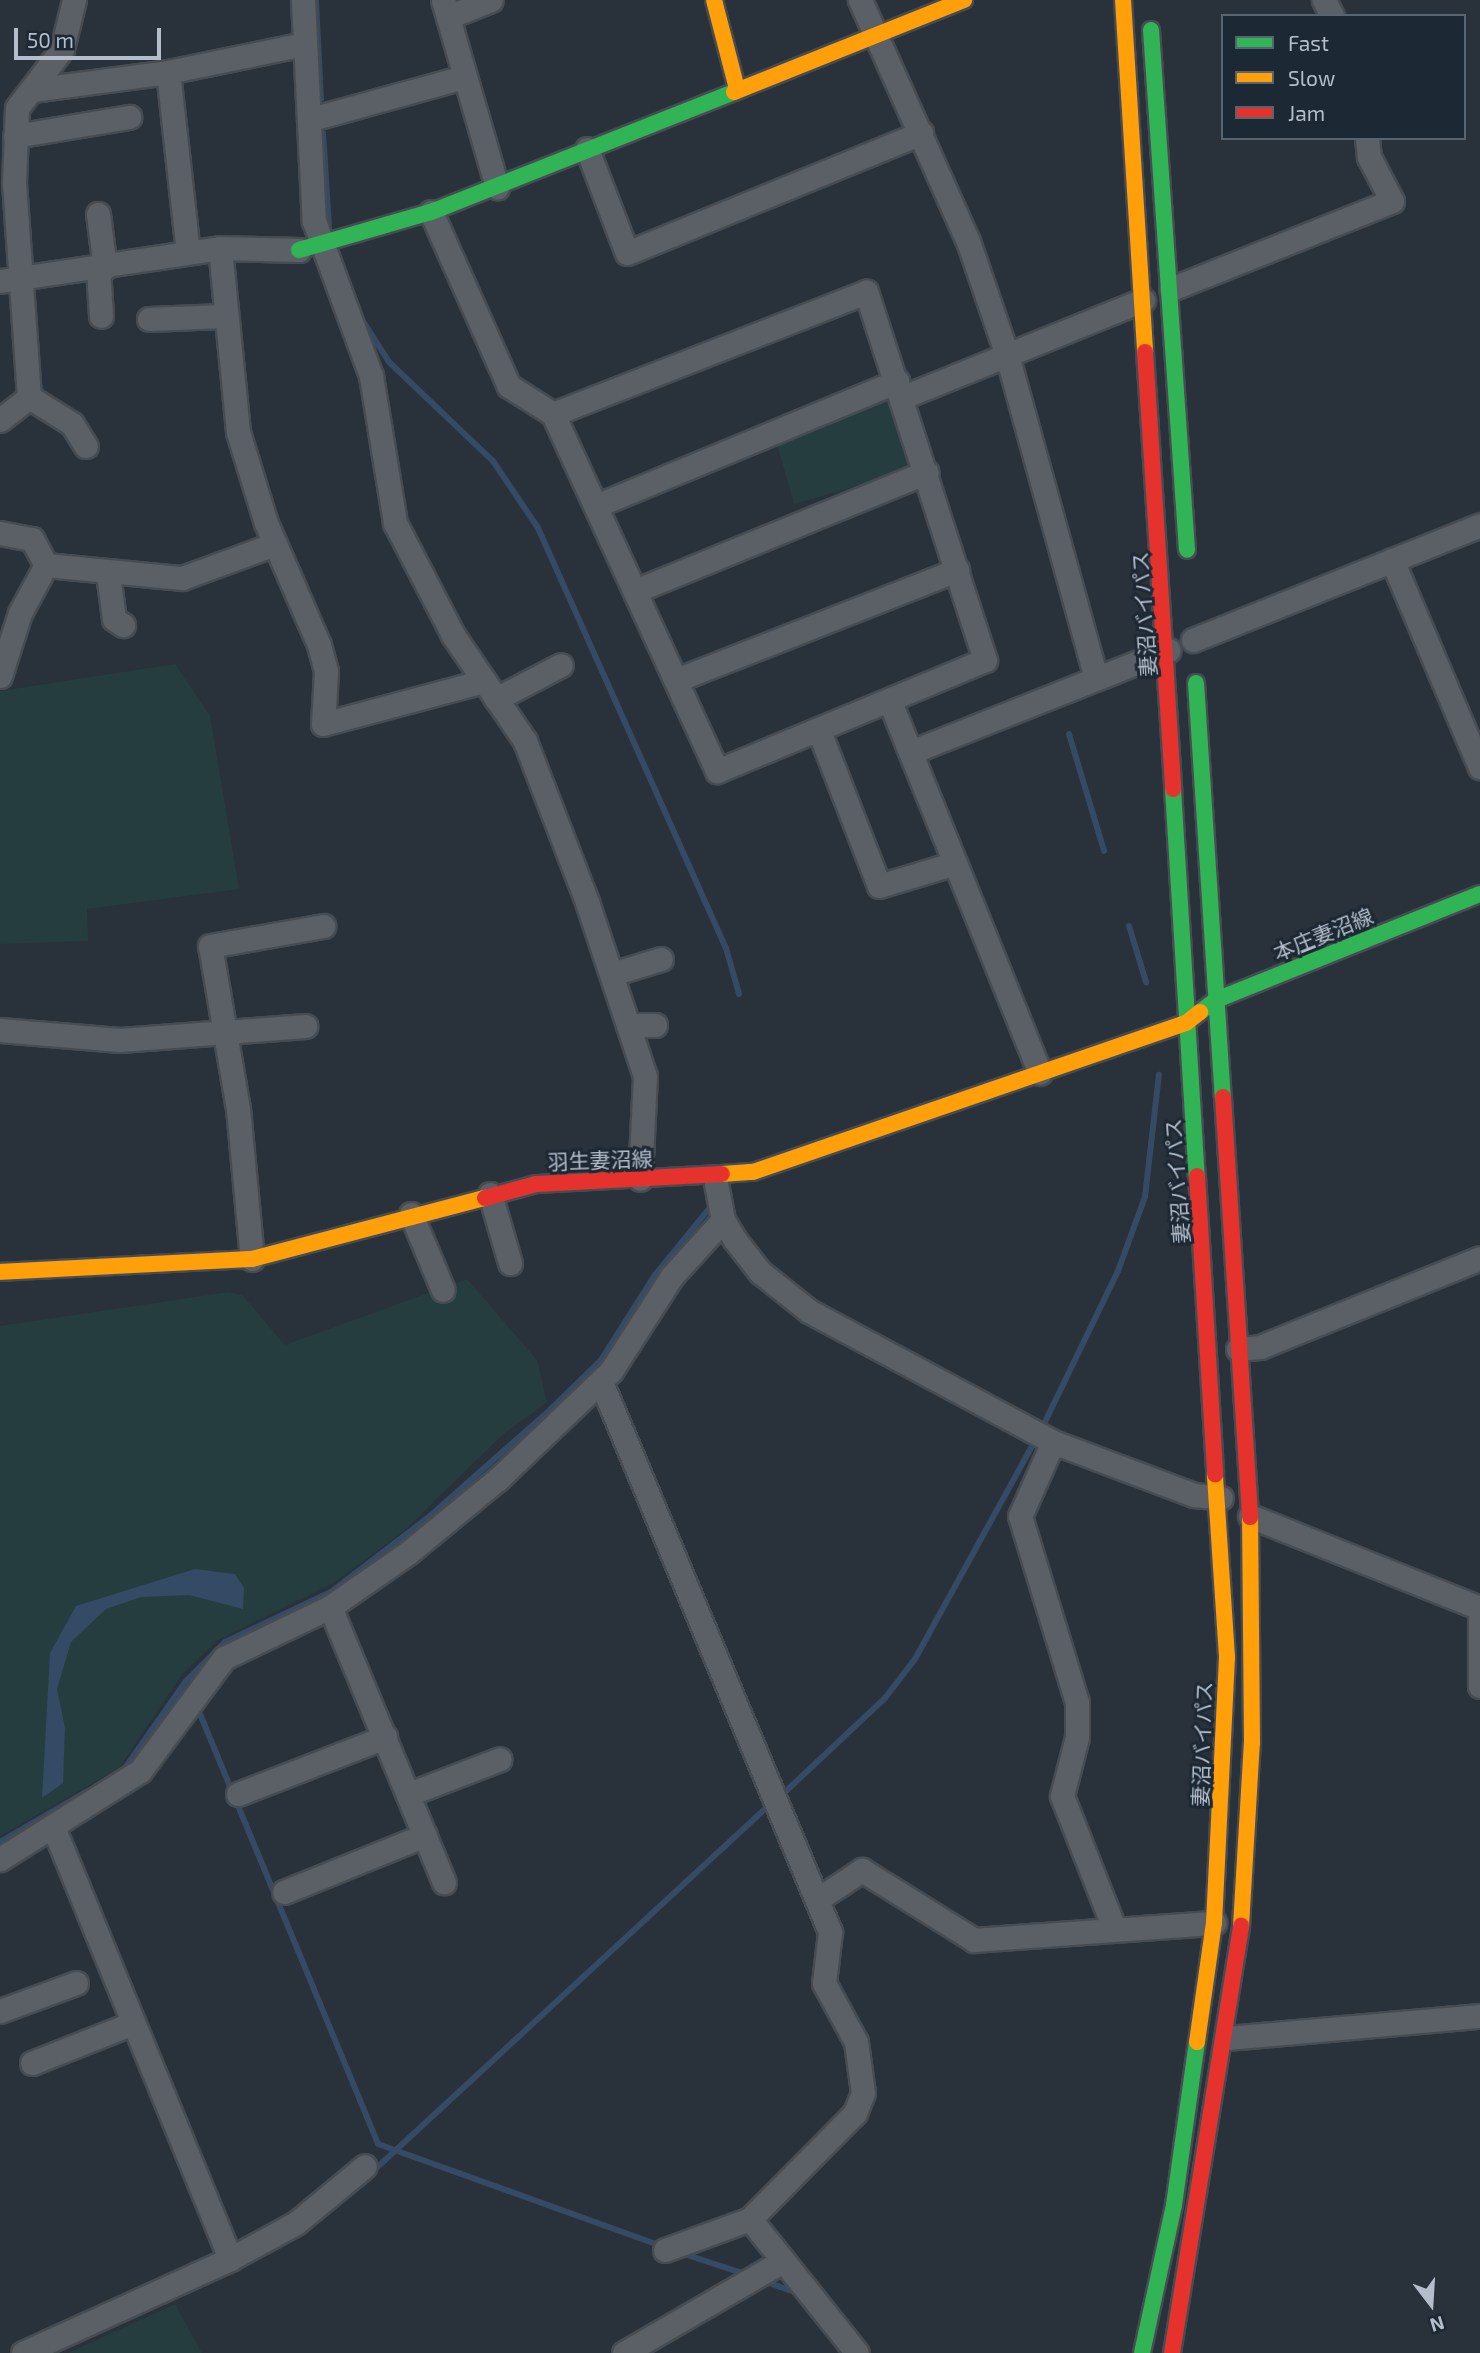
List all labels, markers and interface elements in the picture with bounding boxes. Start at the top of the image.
scale bar [18,14,164,58]
legend [1221,14,1466,140]
text: 50 m [27,27,74,52]
text: Fast [1288,30,1329,55]
text: Slow [1288,65,1335,90]
text: Jam [1288,100,1325,125]
street label: 妻沼バイパス [1127,550,1161,678]
street label: 本庄妻沼線 [1270,903,1376,965]
street label: 妻沼バイパス [1160,1117,1194,1245]
street label: 羽生妻沼線 [547,1146,653,1174]
street label: 妻沼バイパス [1187,1681,1217,1807]
north arrow [1396,2269,1466,2339]
text: N [1427,2312,1447,2338]

